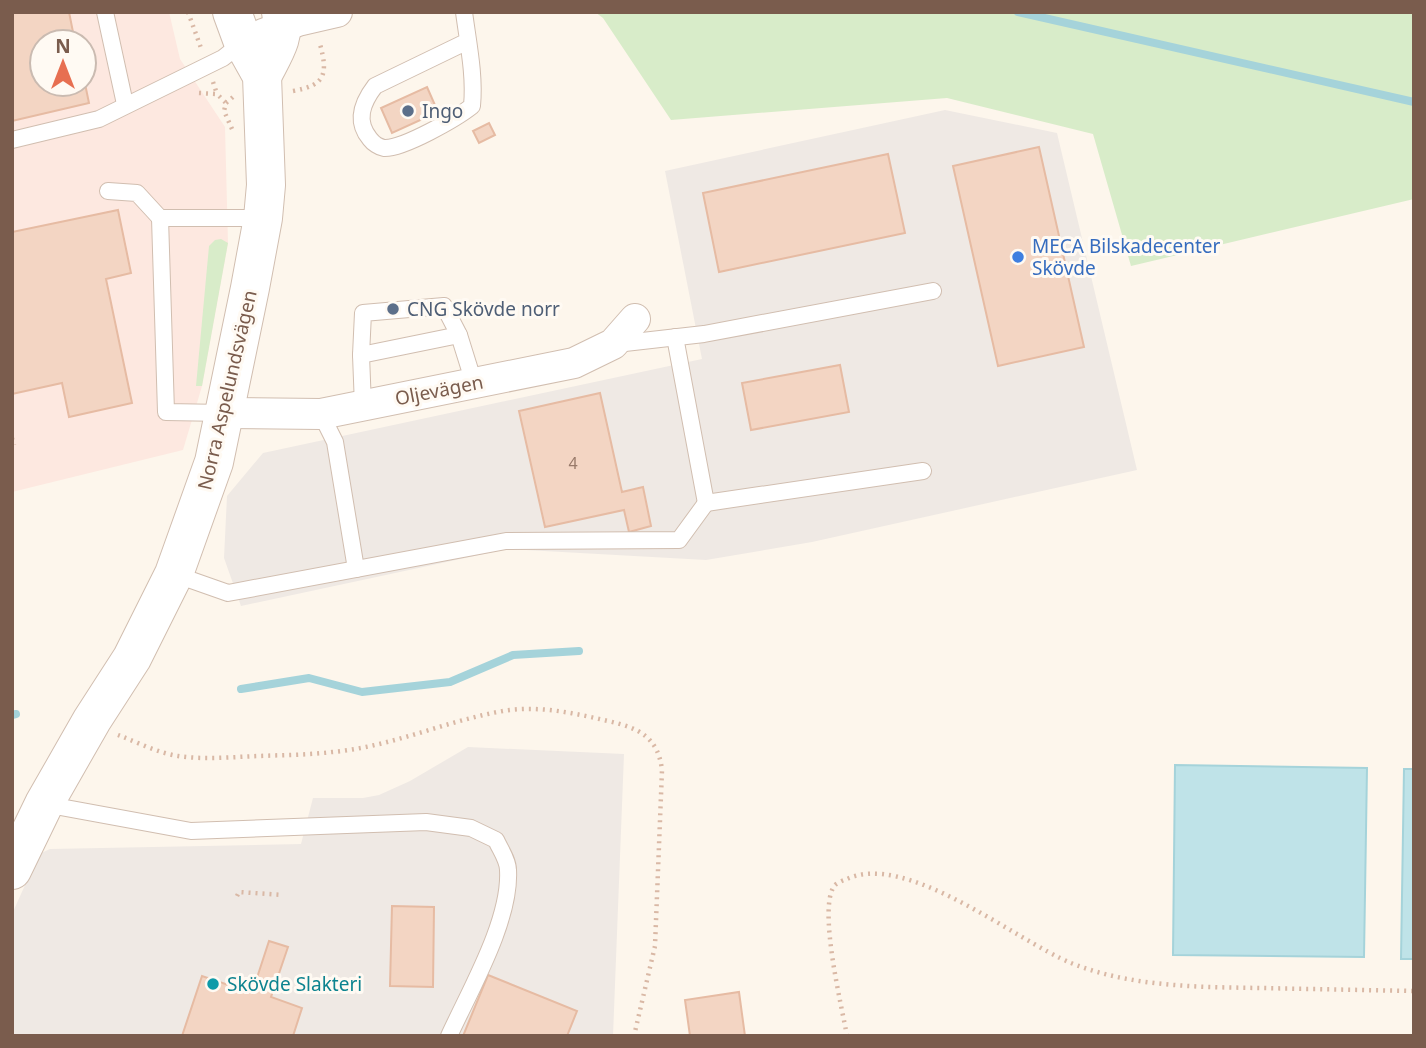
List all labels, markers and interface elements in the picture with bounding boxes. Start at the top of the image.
north arrow [28,28,98,98]
text: N [55,33,71,59]
place label: Ingo [422,98,463,124]
marker: Ingo [400,103,416,119]
place label: MECA Bilskadecenter Skövde [1032,233,1221,281]
marker: MECA Bilskadecenter Skövde [1010,249,1026,265]
street label: Norra Aspelundsvägen [191,288,263,492]
place label: CNG Skövde norr [407,296,560,322]
marker: CNG Skövde norr [385,301,401,317]
street label: Oljevägen [393,369,485,411]
house number: 4 [568,452,578,474]
place label: Skövde Slakteri [227,971,362,997]
marker: Skövde Slakteri [205,976,221,992]

